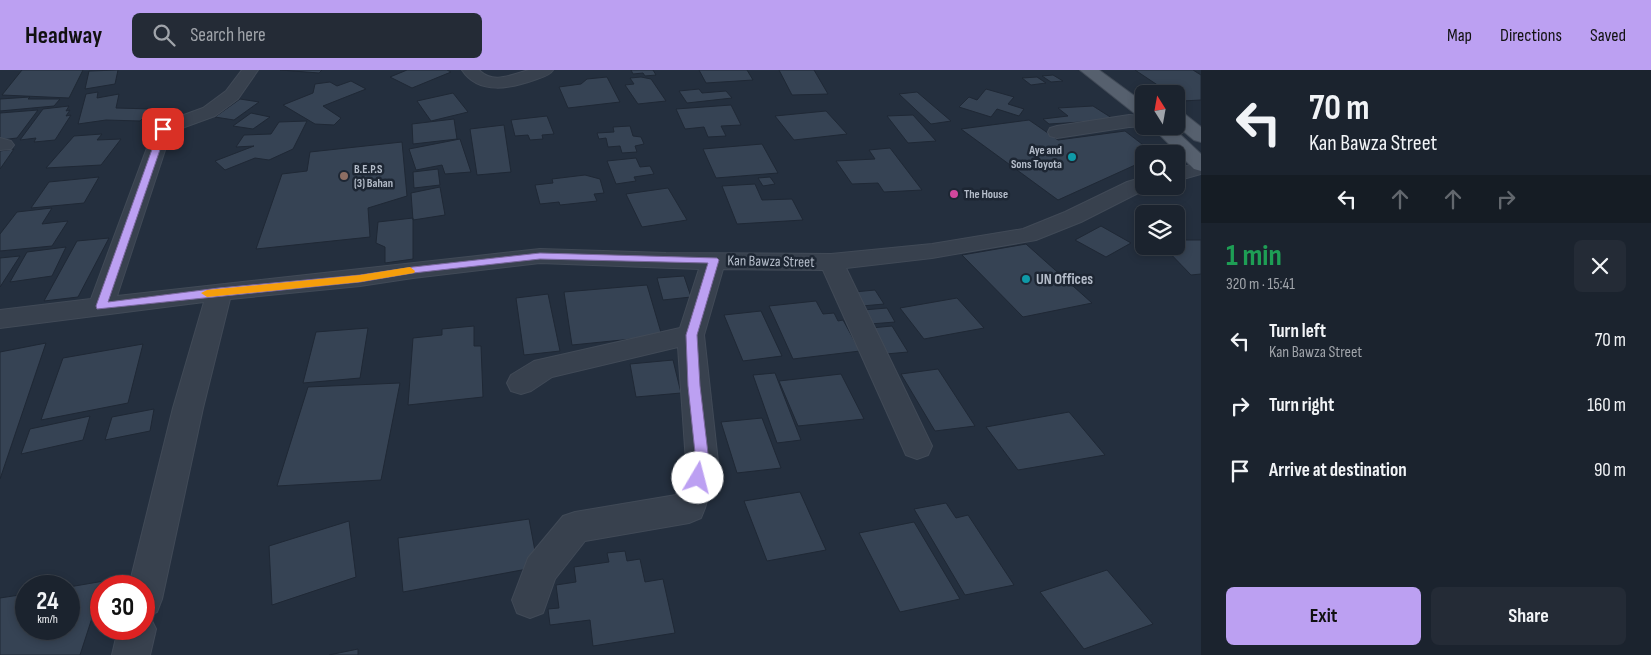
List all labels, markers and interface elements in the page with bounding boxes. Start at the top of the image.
search box [132,13,482,58]
text: Headway [25,21,102,50]
icon: search [150,21,178,49]
text: Search here [190,24,266,47]
text: Map [1447,25,1472,46]
text: Directions [1500,25,1562,46]
text: Saved [1590,25,1626,46]
north arrow [1135,85,1185,135]
map controls [1135,85,1185,255]
text: 70 m [1309,87,1369,130]
icon: left [1226,90,1291,155]
pin [142,108,184,150]
icon: arrive [149,115,177,143]
text: Kan Bawza Street [1309,130,1437,157]
place label: Aye and Sons Toyota [1011,143,1062,172]
button: search [1135,145,1185,195]
marker: Aye and Sons Toyota [1066,151,1078,163]
place label: B.E.P.S (3) Bahan [354,162,393,191]
marker: B.E.P.S (3) Bahan [338,170,350,182]
icon: left [1333,185,1361,213]
icon: ahead [1386,185,1414,213]
icon: ahead [1439,185,1467,213]
icon: right [1492,185,1520,213]
place label: The House [964,187,1008,202]
marker: The House [948,188,960,200]
button: layers [1135,205,1185,255]
text: 1 min [1226,238,1282,274]
button: close [1574,240,1626,292]
street label: Kan Bawza Street [727,251,815,272]
place label: UN Offices [1036,270,1093,289]
marker: UN Offices [1020,273,1032,285]
text: 320 m · 15:41 [1226,275,1295,294]
text: Turn left [1269,320,1326,343]
icon: left [1226,327,1254,355]
text: 70 m [1595,329,1626,352]
text: Kan Bawza Street [1269,343,1362,362]
icon: right [1226,392,1254,420]
text: Turn right [1269,394,1334,417]
text: 160 m [1587,394,1626,417]
position arrow [671,451,723,503]
icon: arrive [1226,457,1254,485]
text: Arrive at destination [1269,459,1407,482]
text: 90 m [1594,459,1626,482]
speed limit sign: 30 [90,575,155,640]
text: 24 [36,586,59,617]
button: Exit [1226,587,1421,645]
button: Share [1431,587,1626,645]
text: km/h [37,612,58,627]

